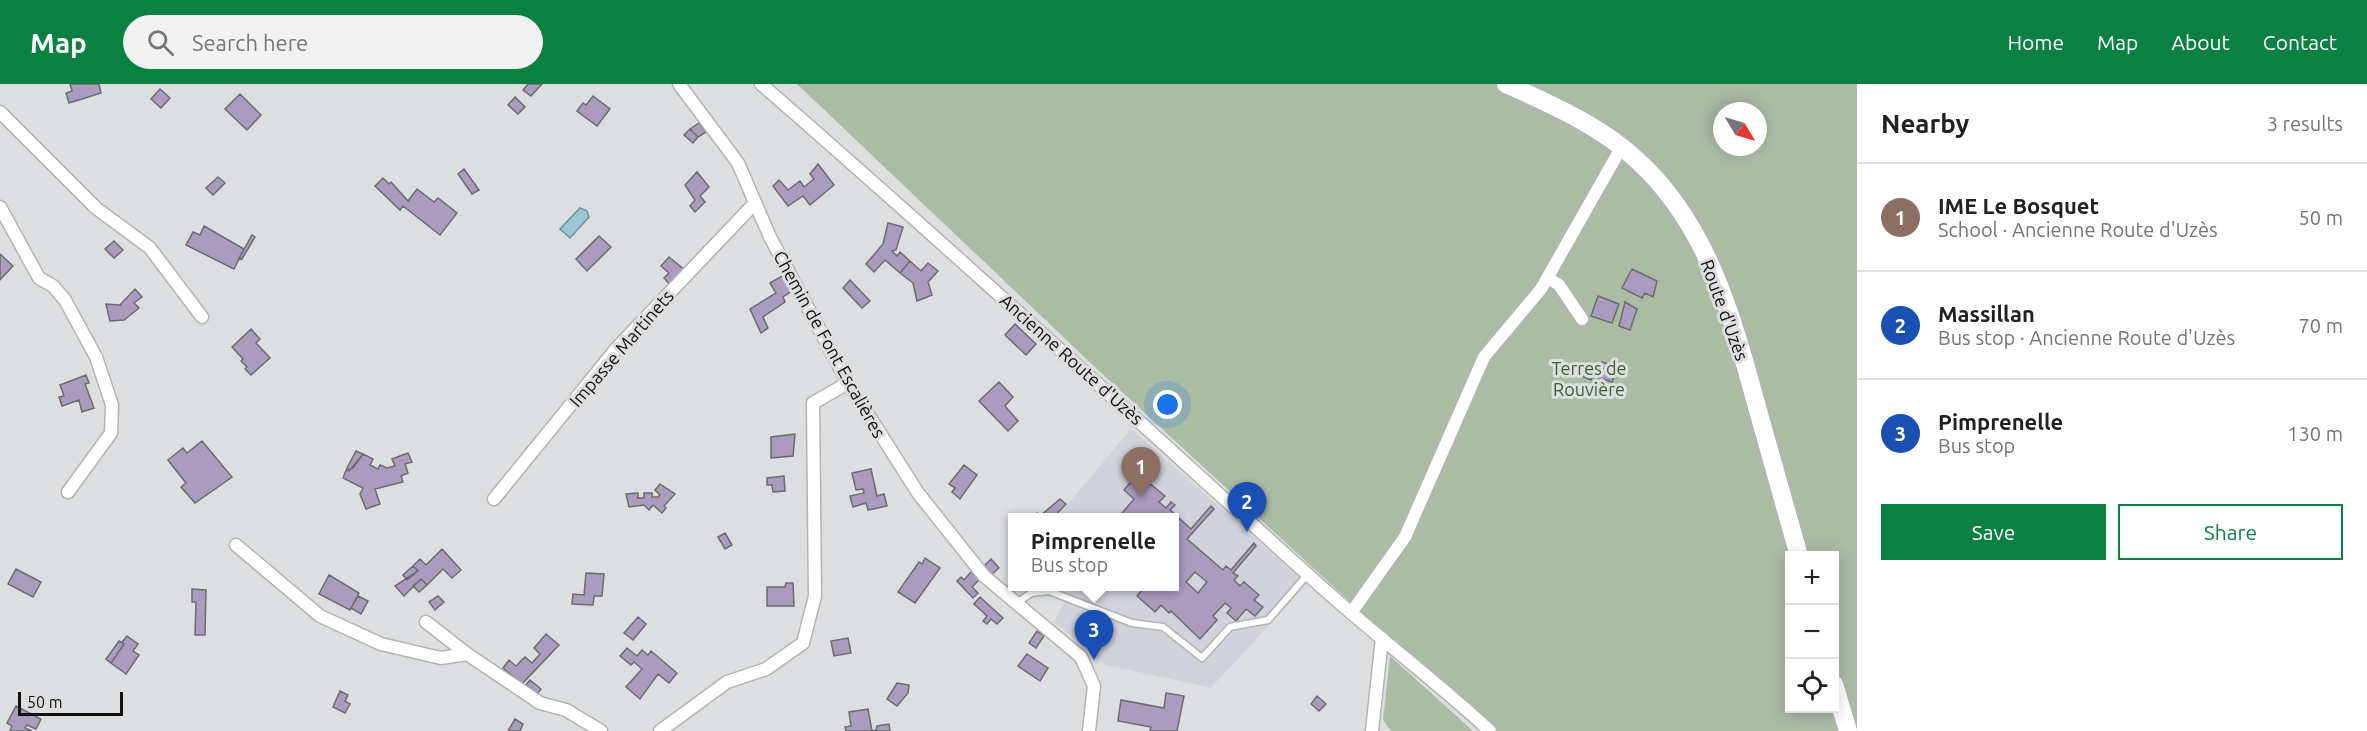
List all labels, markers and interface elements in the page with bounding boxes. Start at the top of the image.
search box [123,15,543,69]
icon: search [144,26,177,59]
text: Map [30,27,87,58]
text: Search here [192,30,308,55]
text: Home [2007,30,2064,54]
text: Map [2097,30,2138,54]
text: About [2171,30,2230,54]
text: Contact [2263,30,2337,54]
north arrow [1713,102,1767,156]
text: Nearby [1881,109,1969,138]
text: 3 results [2267,112,2343,135]
text: IME Le Bosquet [1938,193,2099,218]
text: 1 [1895,206,1906,229]
text: 50 m [2299,206,2343,229]
text: School · Ancienne Route d'Uzès [1938,218,2218,241]
street label: Chemin de Font Escalières [770,247,890,441]
street label: Route d'Uzès [1697,257,1753,363]
street label: Impasse Martinets [565,286,677,410]
street label: Ancienne Route d'Uzès [996,290,1148,429]
text: Massillan [1938,301,2035,326]
text: 2 [1895,314,1906,337]
text: 70 m [2299,314,2343,337]
text: Bus stop · Ancienne Route d'Uzès [1938,326,2235,349]
park label: Terres de Rouvière [1551,358,1627,399]
your location [1153,390,1182,419]
text: Pimprenelle [1938,409,2063,434]
text: 3 [1895,422,1906,445]
text: 130 m [2287,422,2343,445]
text: Bus stop [1938,434,2015,457]
pin: 1 [1122,448,1160,497]
pin: 2 [1228,482,1266,532]
button: Save [1881,504,2106,560]
button: Share [2118,504,2343,560]
popup [1008,513,1179,591]
text: Pimprenelle [1031,528,1156,553]
map controls [1785,551,1839,713]
button: + [1785,551,1839,605]
text: Bus stop [1031,553,1108,576]
button: − [1785,605,1839,659]
pin: 3 [1074,610,1114,660]
button: locate [1785,659,1839,713]
scale bar [18,689,123,716]
text: 50 m [27,693,63,711]

